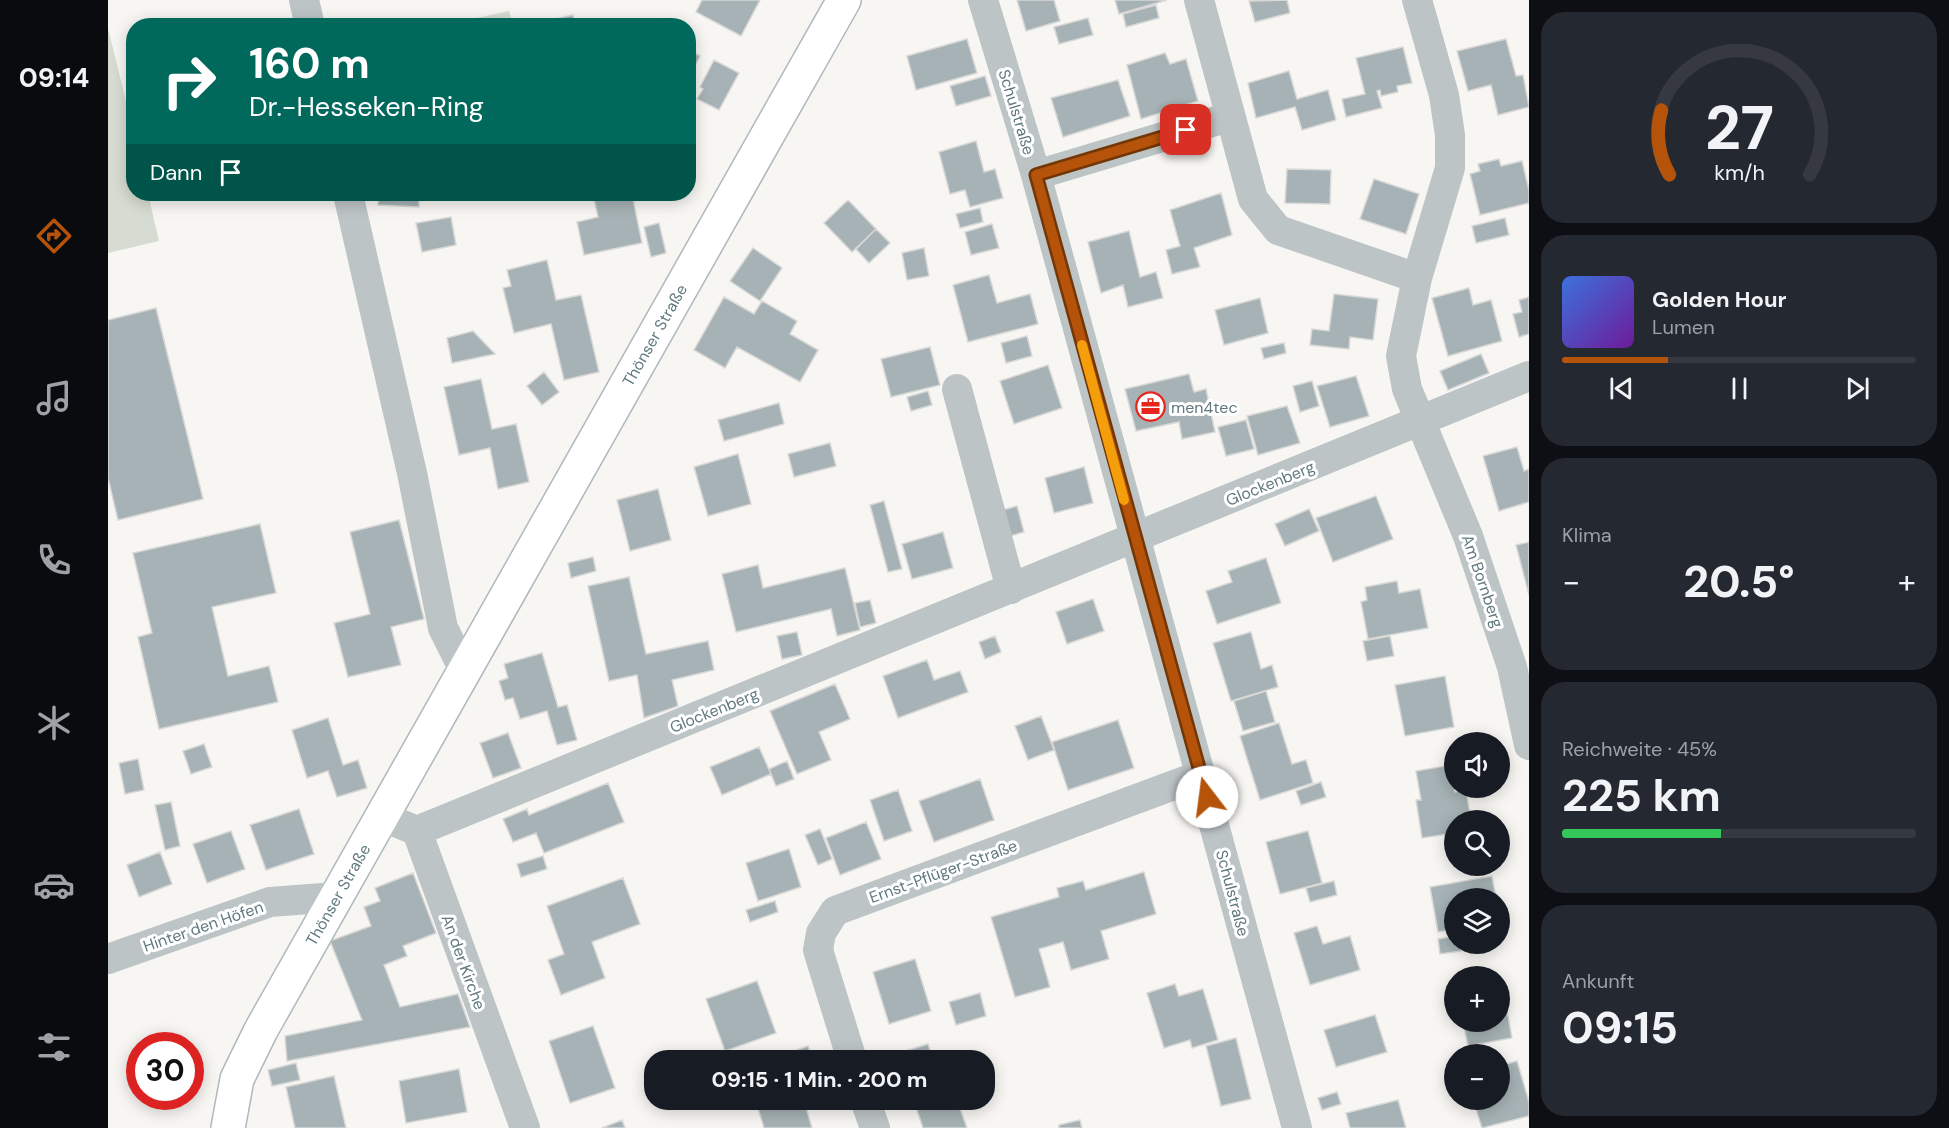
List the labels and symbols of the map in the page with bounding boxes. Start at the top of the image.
street label: Schulstraße [994,67,1039,157]
pin [1160,104,1211,155]
street label: Thönser Straße [618,281,692,390]
office icon: men4tec [1134,391,1166,423]
place label: men4tec [1171,397,1238,418]
street label: Glockenberg [1223,456,1318,511]
street label: Am Bornberg [1457,532,1508,631]
street label: Glockenberg [667,683,762,738]
position arrow [1175,765,1239,829]
street label: Ernst-Pflüger-Straße [866,835,1020,908]
street label: Thönser Straße [301,840,375,950]
street label: Schulstraße [1211,848,1254,939]
street label: Hinter den Höfen [140,896,266,957]
street label: An der Kirche [437,912,490,1013]
speed limit sign: 30 [126,1032,204,1110]

